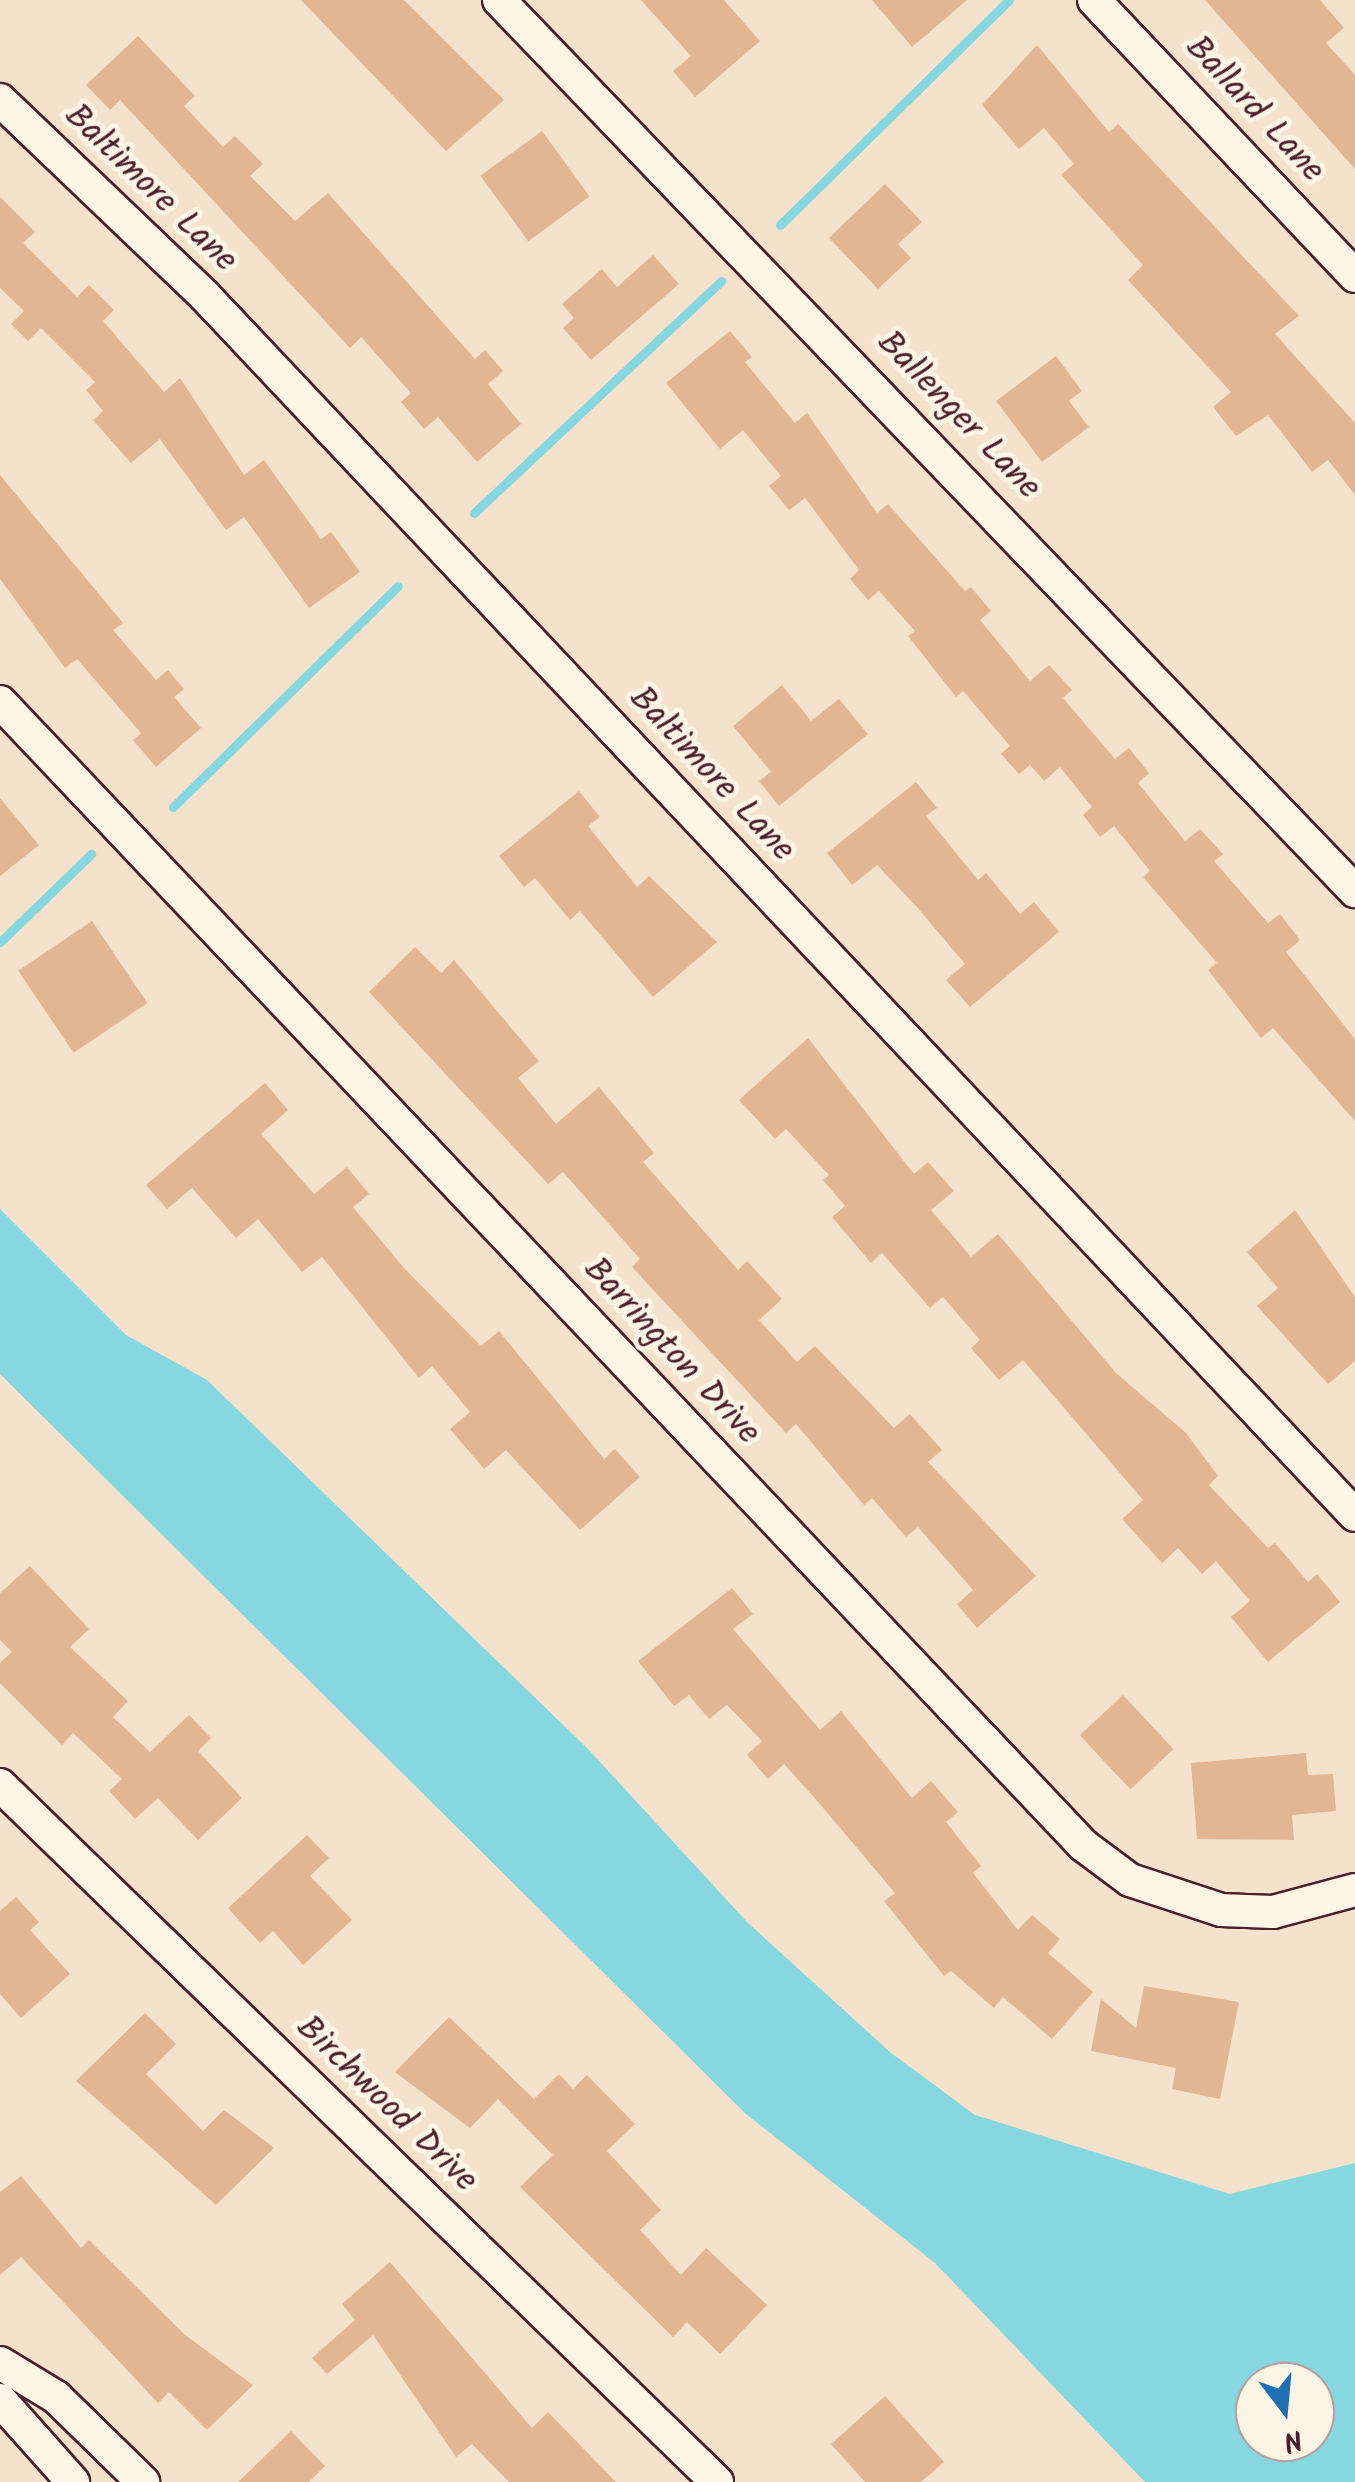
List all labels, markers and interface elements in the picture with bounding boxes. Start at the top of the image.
street label: Ballard Lane [1175,28,1333,192]
street label: Baltimore Lane [55,96,245,282]
street label: Ballenger Lane [867,323,1049,509]
street label: Baltimore Lane [619,679,803,871]
street label: Barrington Drive [574,1250,768,1454]
street label: Birchwood Drive [286,2008,486,2202]
north arrow [1235,2362,1335,2462]
text: N [1278,2415,1308,2463]

